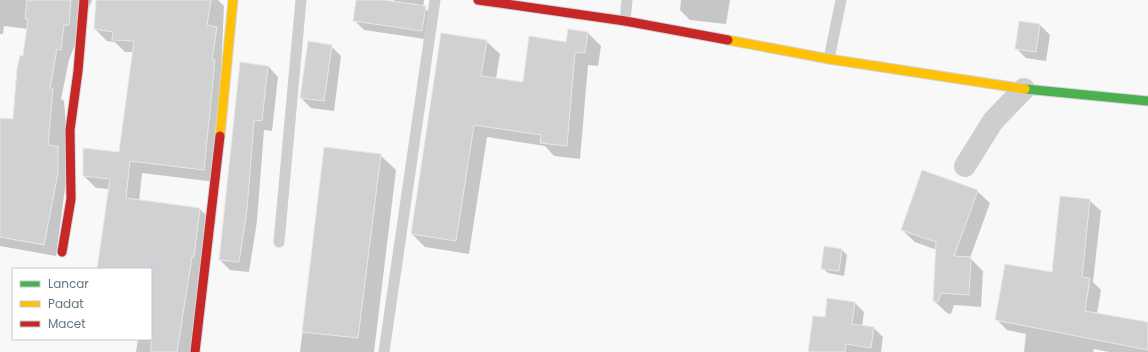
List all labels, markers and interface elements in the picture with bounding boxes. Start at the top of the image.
legend [12,268,152,340]
text: Lancar [48,275,89,292]
text: Padat [48,295,84,312]
text: Macet [48,315,86,332]

